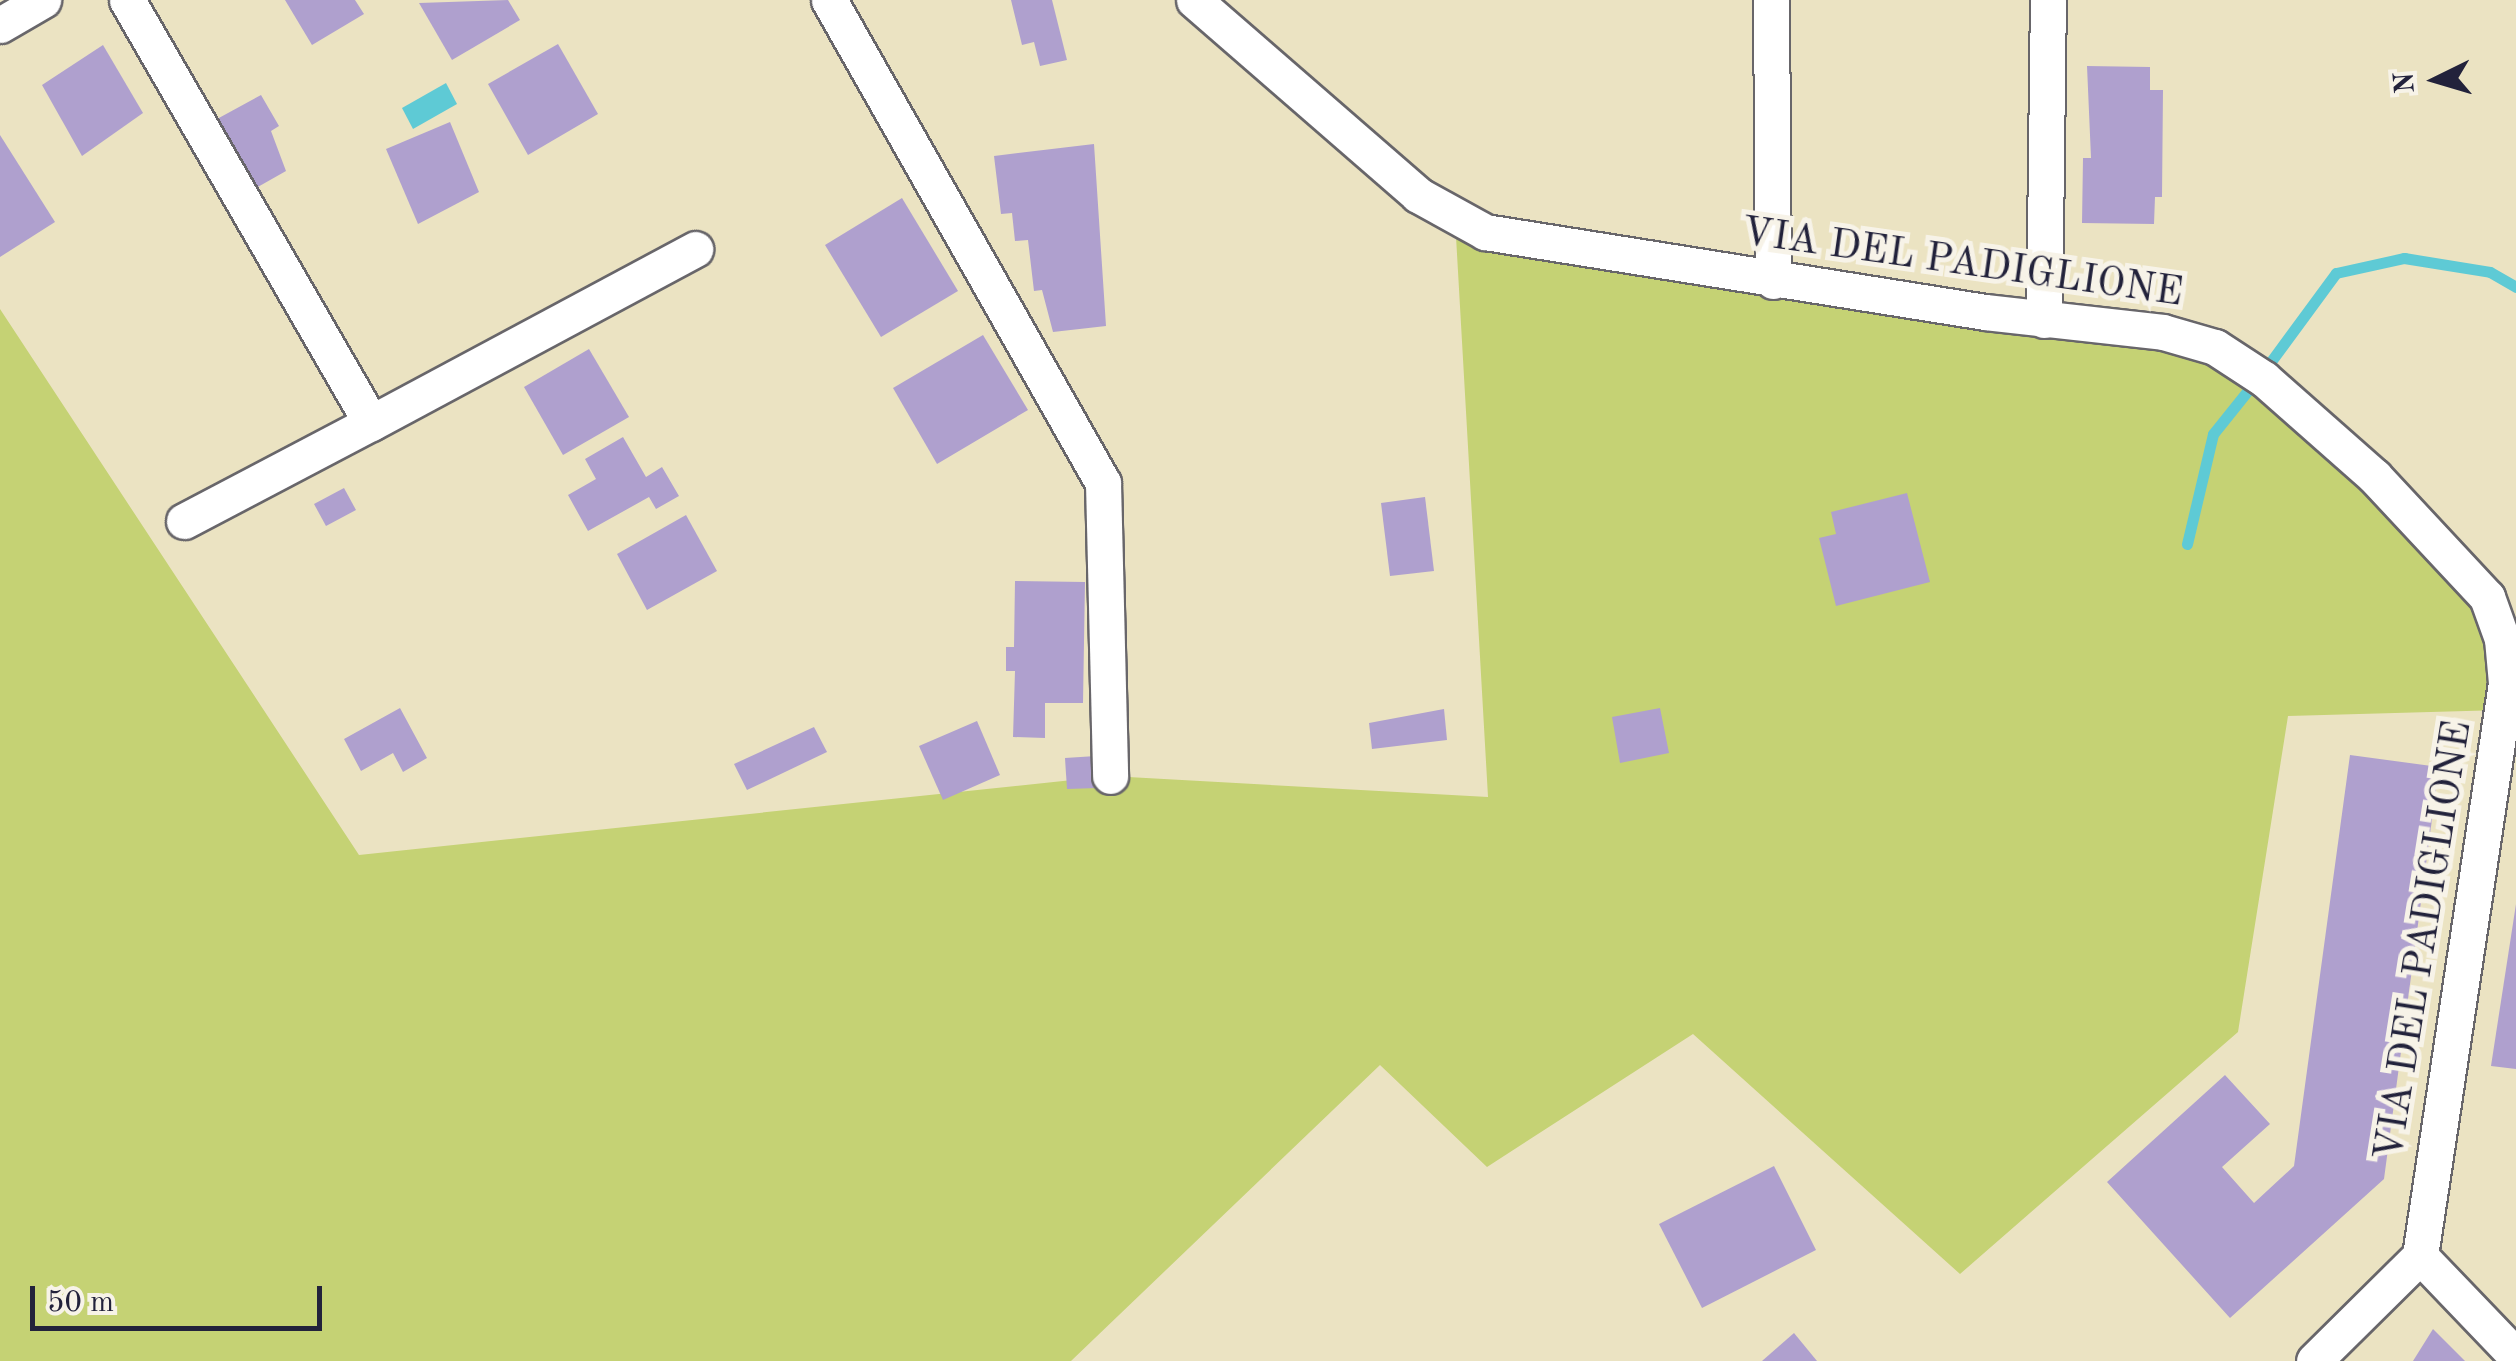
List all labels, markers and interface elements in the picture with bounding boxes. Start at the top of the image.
north arrow [2386,30,2486,130]
text: N [2391,71,2421,94]
street label: VIA DEL PADIGLIONE [1738,209,2186,319]
street label: VIA DEL PADIGLIONE [2367,718,2483,1164]
scale bar [35,1266,328,1328]
text: 50 m [47,1288,114,1318]

